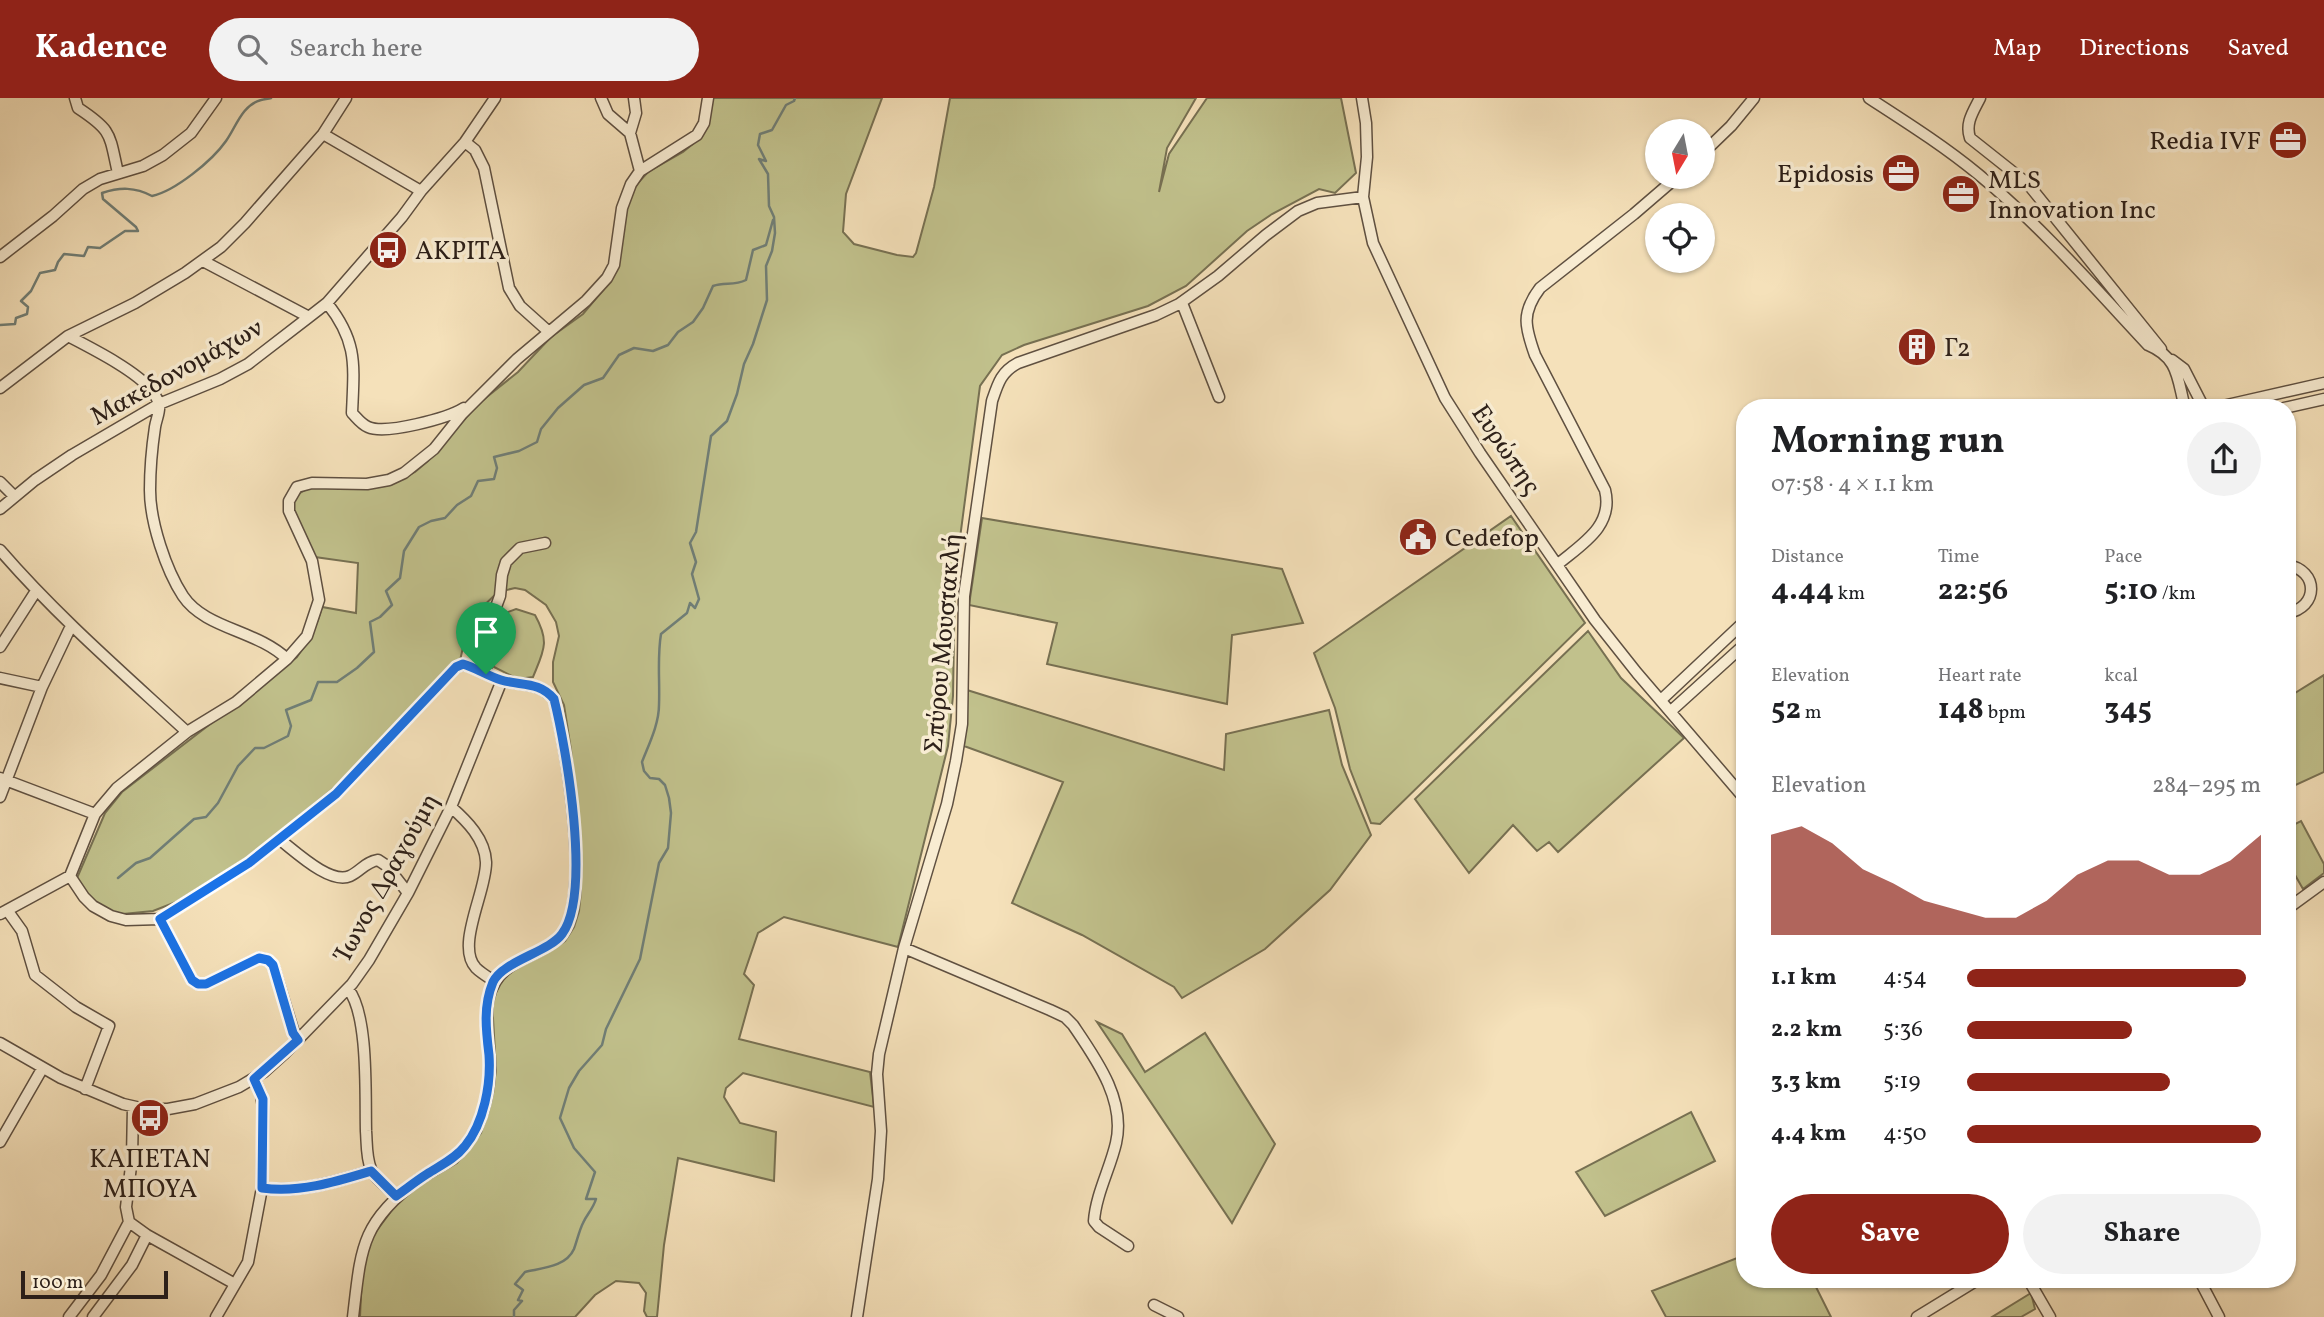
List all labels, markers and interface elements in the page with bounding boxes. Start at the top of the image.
search box [209,18,699,81]
text: Kadence [35,26,167,72]
icon: search [233,30,271,68]
text: Search here [289,31,423,67]
text: Map [1993,32,2041,66]
text: Directions [2079,32,2189,66]
text: Saved [2227,32,2289,66]
north arrow [1645,119,1715,189]
map controls [1645,119,1715,273]
office icon: Redia IVF [2267,119,2309,161]
place label: Redia IVF [2149,124,2261,160]
office icon: Epidosis [1880,152,1922,194]
place label: Epidosis [1777,157,1874,193]
place label: MLS Innovation Inc [1988,163,2156,229]
office icon: MLS Innovation Inc [1940,173,1982,215]
button: locate [1645,203,1715,273]
bus stop icon: ΑΚΡΙΤΑ [367,229,409,271]
place label: ΑΚΡΙΤΑ [415,234,506,270]
street label: Μακεδονομάχων [84,310,270,435]
building icon: Γ2 [1896,326,1938,368]
place label: Γ2 [1944,331,1971,367]
street label: Ευρώπης [1462,398,1549,502]
text: Morning run [1771,416,2005,469]
button: share [2187,422,2261,496]
text: 07:58 · 4 × 1.1 km [1771,469,1934,501]
public building icon: Cedefop [1397,516,1439,558]
place label: Cedefop [1445,521,1539,557]
street label: Σπύρου Μουστακλή [916,532,972,755]
text: Distance [1771,544,1844,570]
text: Time [1938,544,1979,570]
text: Pace [2104,544,2142,570]
text: 4.44 [1771,570,1834,612]
text: 22:56 [1938,570,2008,612]
text: 5:10 [2104,570,2158,612]
text: km [1834,581,1865,607]
text: /km [2158,581,2196,607]
pin [456,602,516,674]
icon: arrive [467,613,505,651]
text: Elevation [1771,663,1850,689]
text: Heart rate [1938,663,2022,689]
text: kcal [2104,663,2138,689]
text: 52 [1771,689,1801,731]
text: 148 [1938,689,1984,731]
text: 345 [2104,689,2152,731]
text: m [1801,700,1822,726]
text: bpm [1984,700,2026,726]
text: Elevation [1771,770,1867,802]
text: 284–295 m [2152,770,2261,802]
street label: Ίωνος Δραγούμη [325,787,449,970]
text: 1.1 km [1771,962,1837,994]
text: 4:54 [1883,962,1927,994]
text: 2.2 km [1771,1014,1842,1046]
text: 5:36 [1883,1014,1923,1046]
text: 3.3 km [1771,1066,1841,1098]
text: 5:19 [1883,1066,1920,1098]
bus stop icon: ΚΑΠΕΤΑΝ ΜΠΟΥΑ [129,1097,171,1139]
text: 4.4 km [1771,1118,1846,1150]
text: 4:50 [1883,1118,1927,1150]
place label: ΚΑΠΕΤΑΝ ΜΠΟΥΑ [89,1142,211,1208]
button: Save [1771,1194,2009,1274]
button: Share [2023,1194,2261,1274]
scale bar [21,1268,168,1300]
text: 100 m [32,1270,83,1296]

